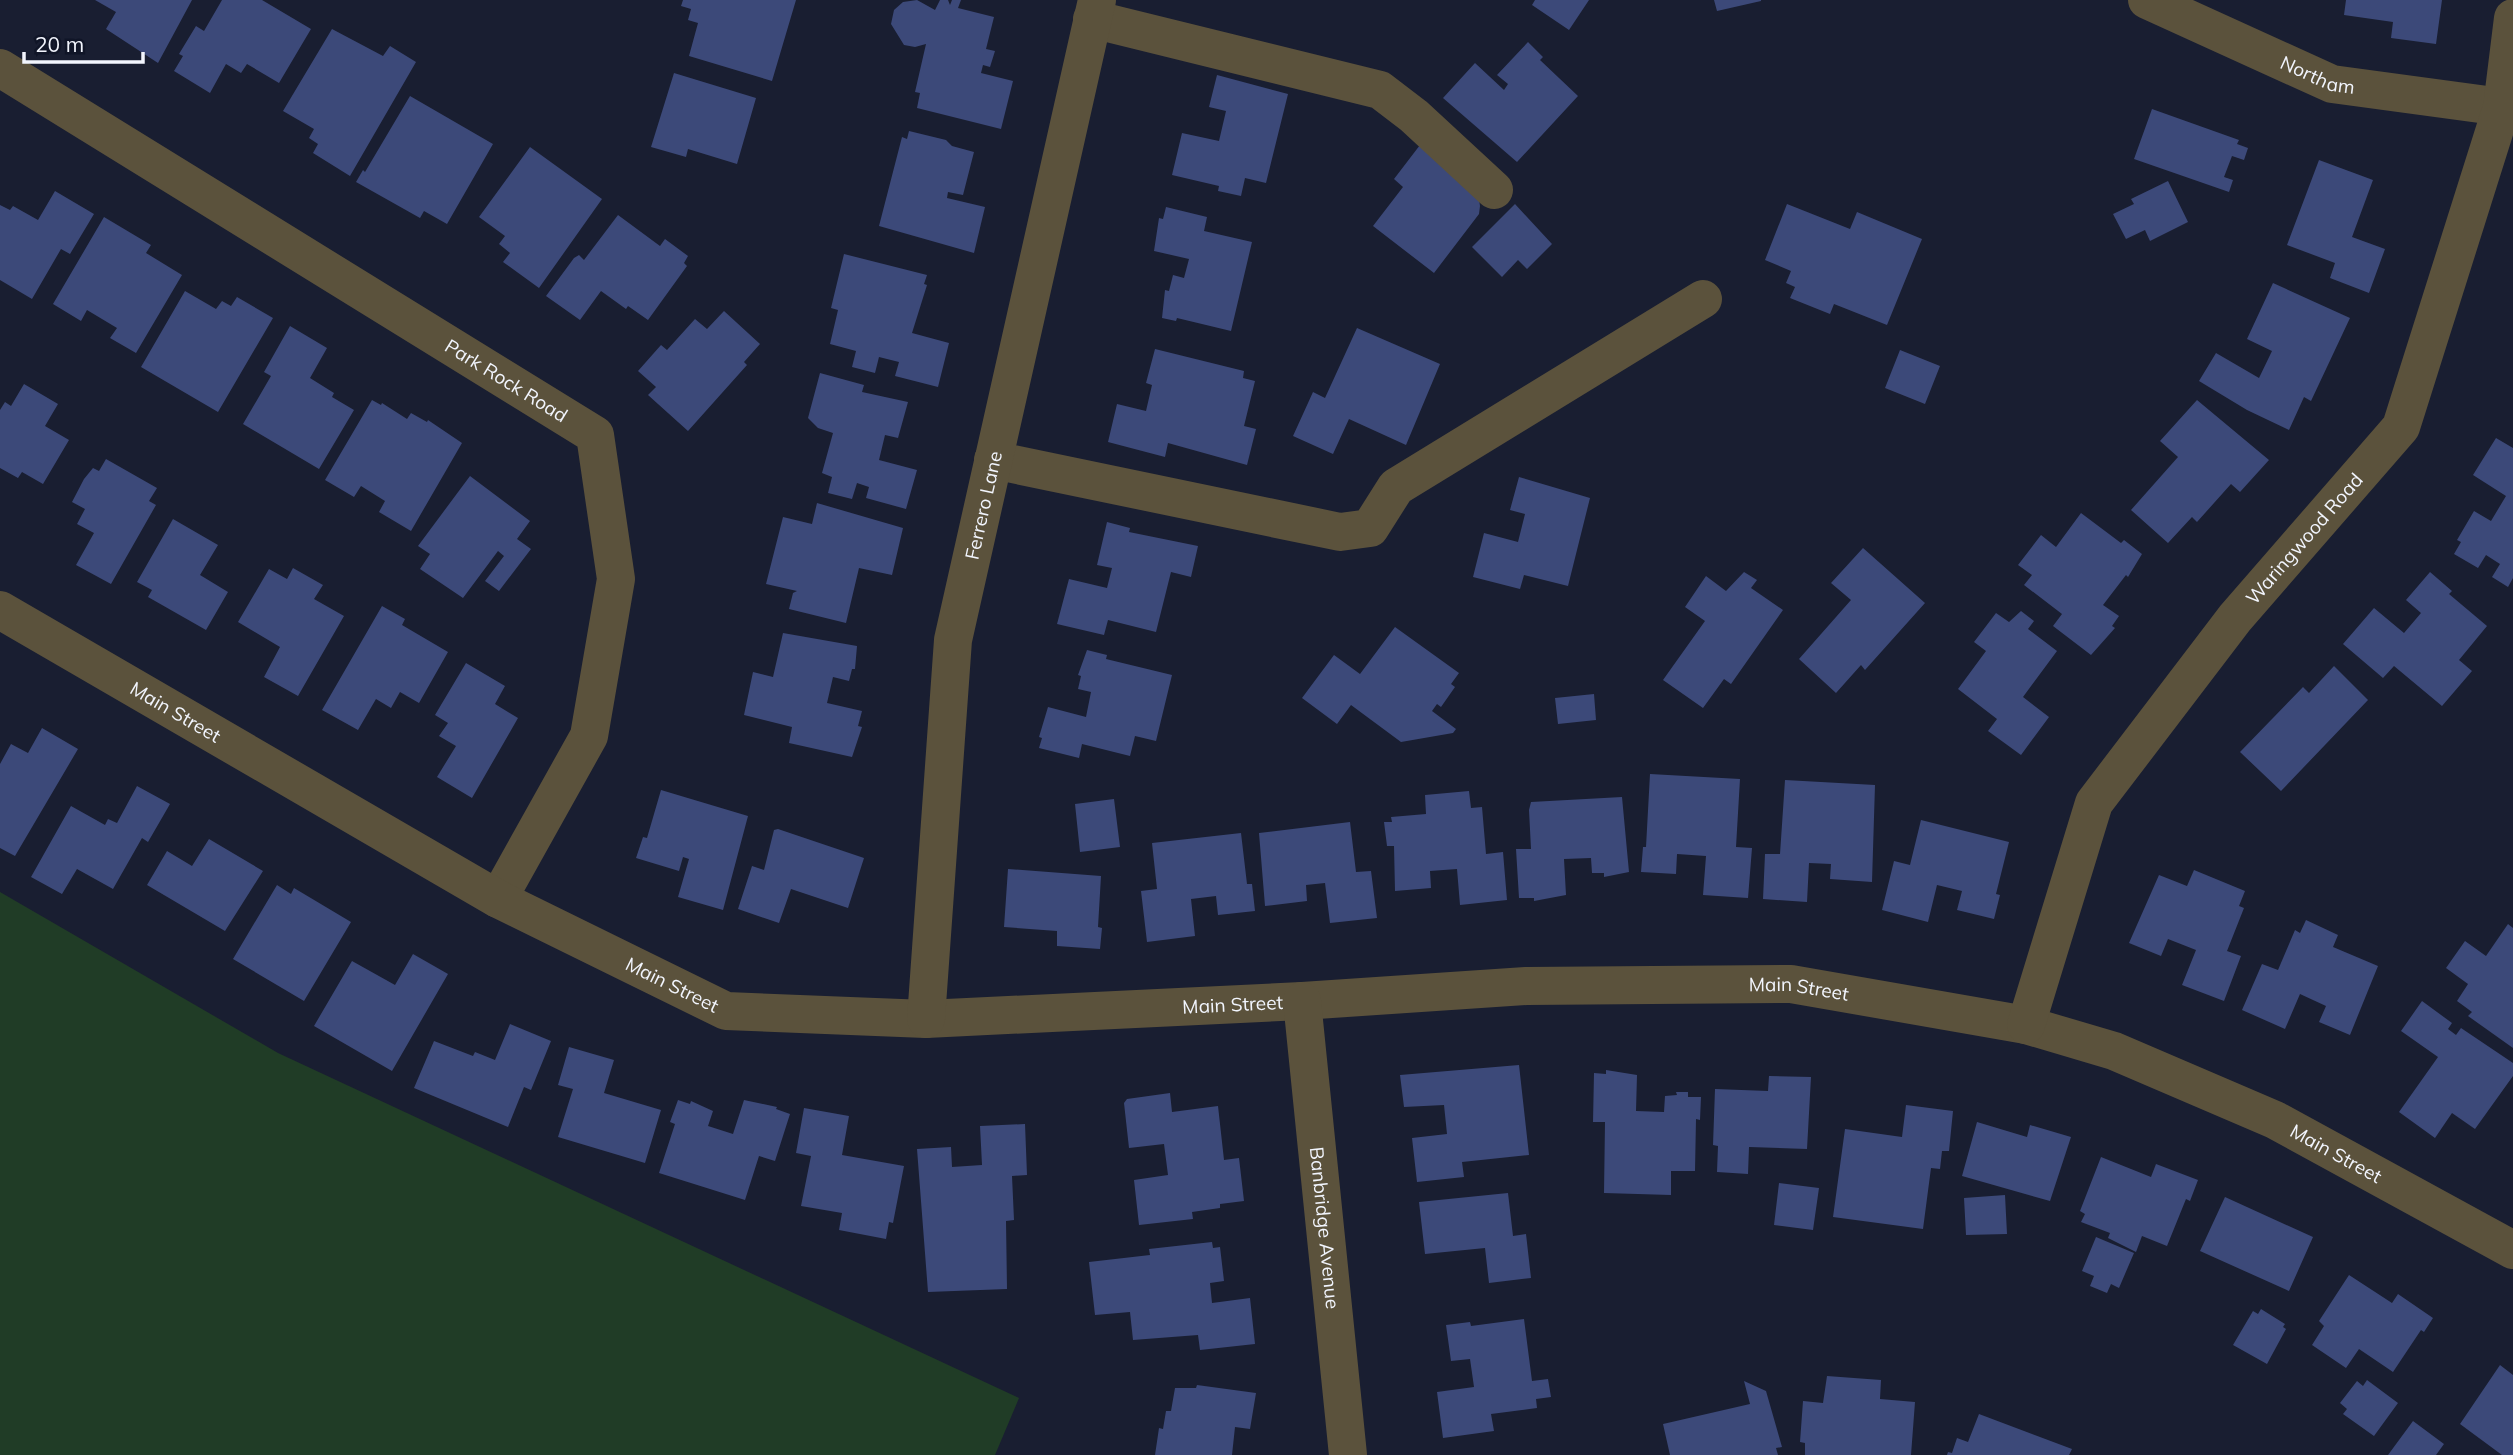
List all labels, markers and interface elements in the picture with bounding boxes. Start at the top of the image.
scale bar [24,21,144,65]
text: 20 m [35,31,84,57]
street label: Northam [2277,50,2356,99]
street label: Park Rock Road [441,334,572,427]
street label: Ferrero Lane [959,449,1007,562]
street label: Waringwood Road [2240,468,2368,609]
street label: Main Street [126,676,226,748]
street label: Main Street [622,952,723,1018]
street label: Main Street [1749,972,1851,1006]
street label: Main Street [1182,990,1284,1019]
street label: Main Street [2286,1119,2386,1188]
street label: Banbridge Avenue [1305,1146,1345,1310]

